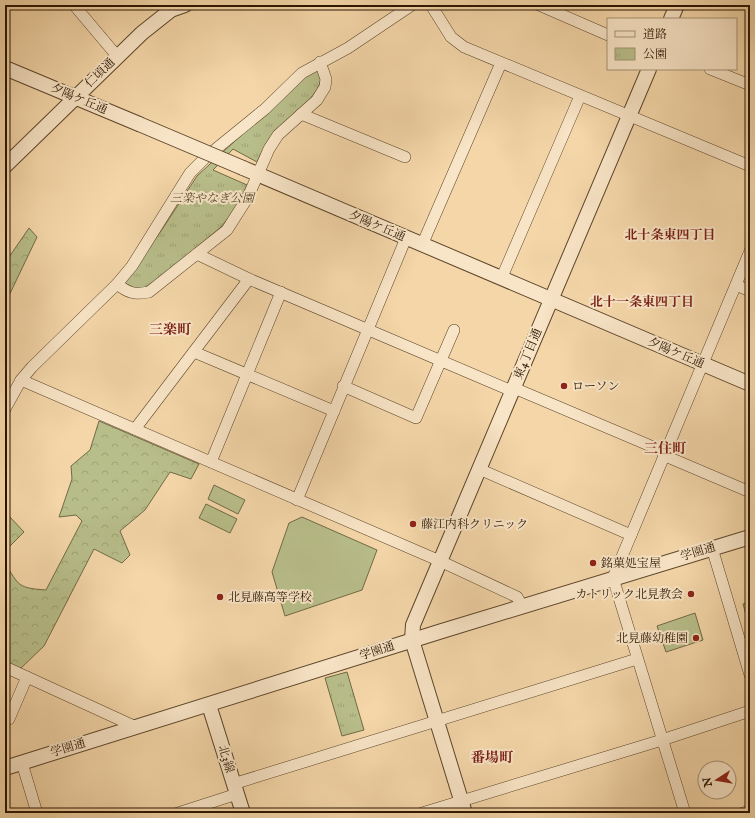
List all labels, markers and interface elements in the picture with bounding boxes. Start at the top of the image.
legend [607,18,737,70]
text: 道路 [643,27,667,42]
text: 公園 [643,47,667,62]
street label: 仁頃通 [82,55,118,91]
street label: 夕陽ケ丘通 [48,80,110,118]
park label: 三楽やなぎ公園 [170,191,256,206]
street label: 夕陽ケ丘通 [346,207,408,245]
district label: 北十条東四丁目 [624,227,716,244]
district label: 北十一条東四丁目 [590,294,694,311]
district label: 三楽町 [149,321,192,339]
street label: 東4丁目通 [511,326,545,382]
street label: 夕陽ケ丘通 [645,334,707,372]
place label: ローソン [572,379,620,394]
marker: ローソン [559,381,569,391]
district label: 三住町 [644,440,687,458]
place label: 藤江内科クリニック [421,517,528,532]
marker: 藤江内科クリニック [408,519,418,529]
street label: 学園通 [679,540,717,564]
place label: 銘菓処宝屋 [601,556,661,571]
marker: 銘菓処宝屋 [588,558,598,568]
place label: カトリック北見教会 [575,587,683,602]
marker: カトリック北見教会 [686,589,696,599]
place label: 北見藤高等学校 [228,590,312,605]
marker: 北見藤高等学校 [215,592,225,602]
place label: 北見藤幼稚園 [616,631,688,646]
marker: 北見藤幼稚園 [691,633,701,643]
street label: 学園通 [358,638,396,664]
street label: 学園通 [49,736,87,760]
street label: 北3線 [215,743,237,775]
district label: 番場町 [471,749,514,767]
north arrow [697,760,737,800]
text: N [700,775,716,789]

